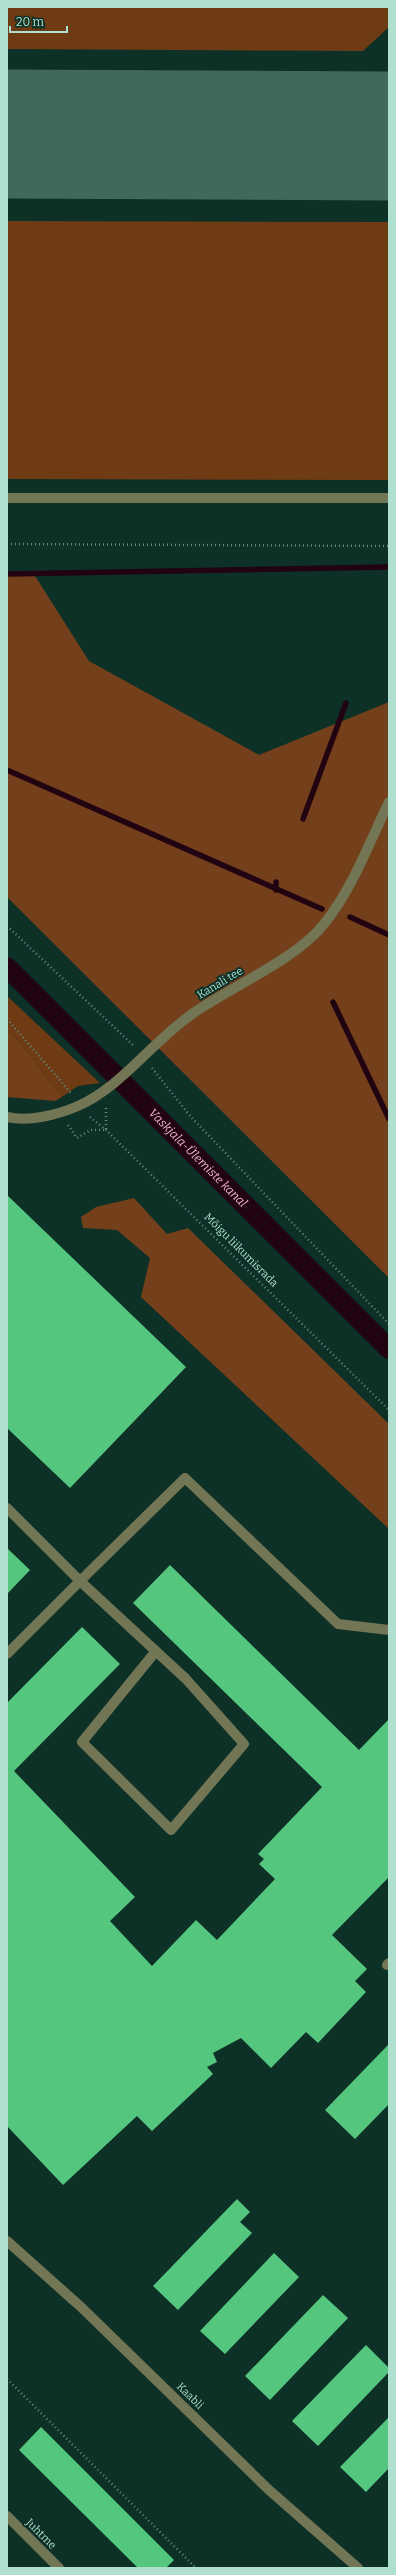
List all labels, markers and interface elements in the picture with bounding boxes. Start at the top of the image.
scale bar [10,8,67,34]
text: 20 m [16,15,45,29]
street label: Kanali tee [195,964,245,1002]
water label: Vaskjala-Ülemiste kanal [146,1106,250,1210]
street label: Mõigu liikumisrada [201,1210,281,1290]
street label: Kaabli [174,2380,207,2412]
street label: Juhtme [22,2515,59,2552]

